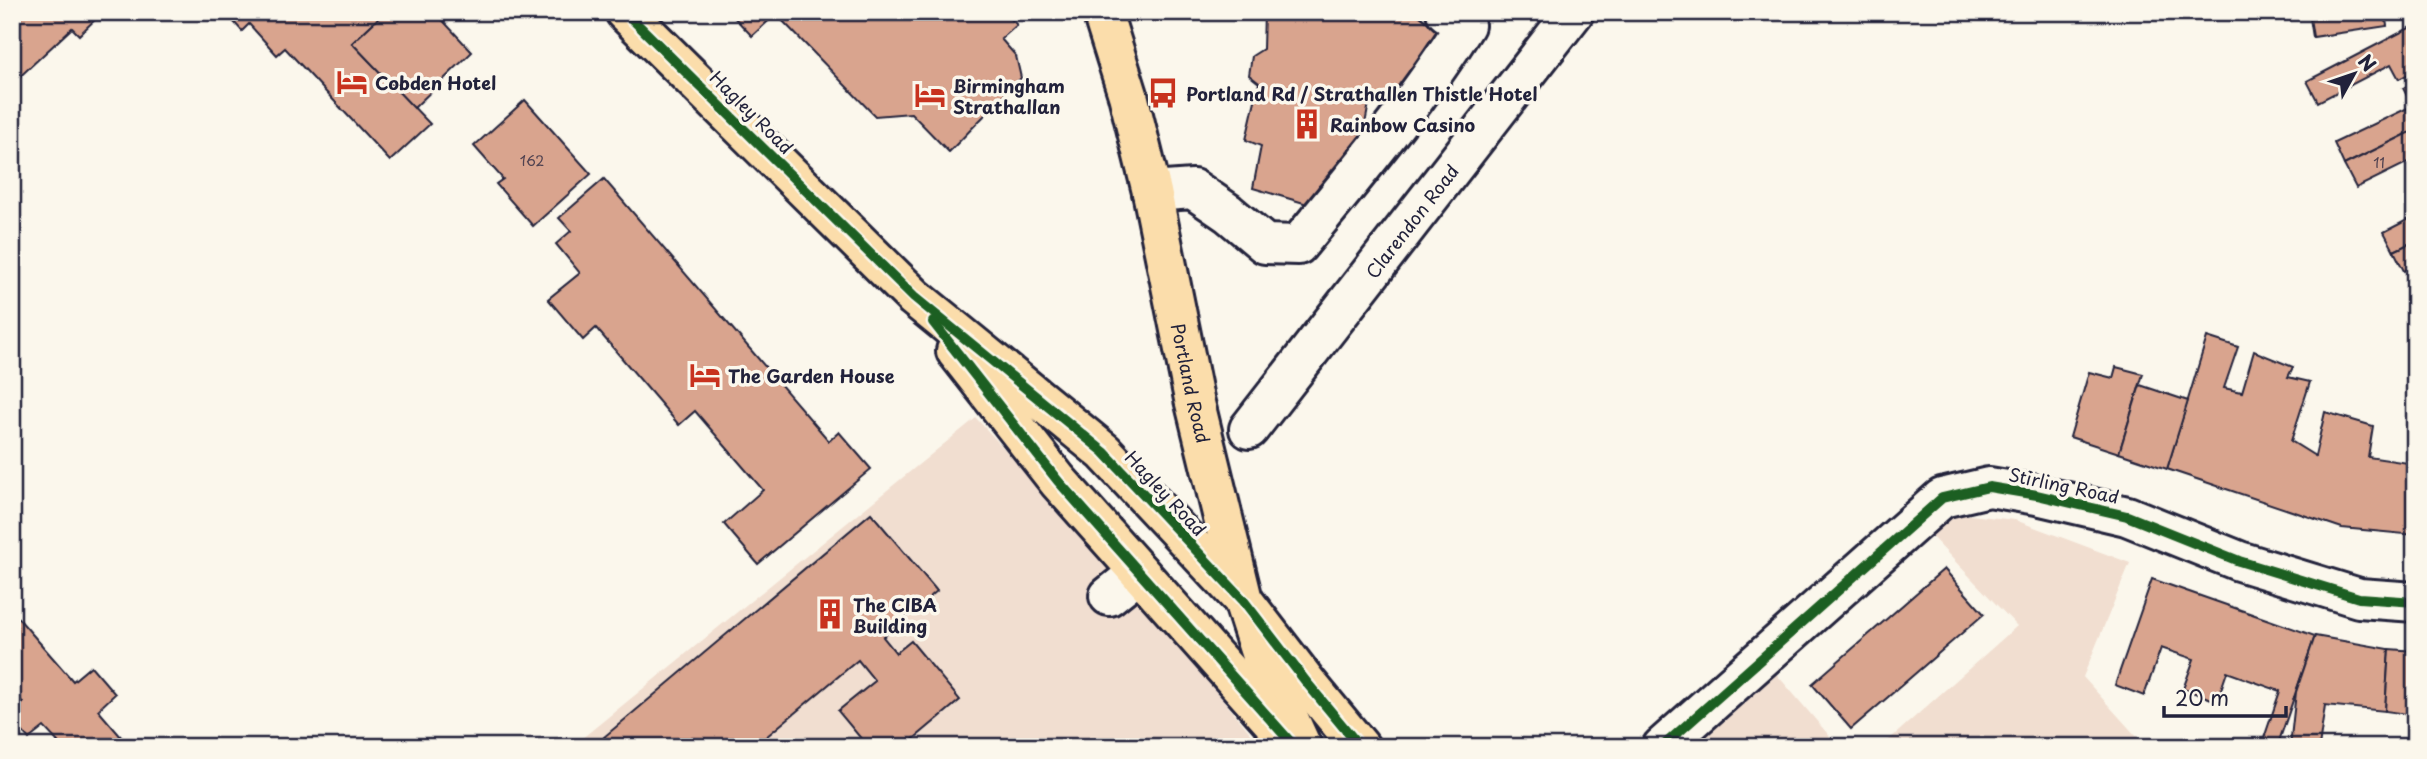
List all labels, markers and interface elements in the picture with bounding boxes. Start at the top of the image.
north arrow [2318,38,2388,108]
text: N [2352,48,2383,77]
street label: Hagley Road [704,64,800,160]
hotel icon: Cobden Hotel [335,65,369,99]
place label: Cobden Hotel [375,69,496,96]
place label: Birmingham Strathallan [953,72,1065,120]
bus stop icon: Portland Rd / Strathallen Thistle Hotel [1146,76,1180,110]
hotel icon: Birmingham Strathallan [913,78,947,112]
place label: Portland Rd / Strathallen Thistle Hotel [1186,80,1537,107]
building icon: Rainbow Casino [1290,107,1324,141]
place label: Rainbow Casino [1330,111,1476,138]
house number: 162 [520,150,544,171]
house number: 11 [2373,152,2385,173]
street label: Clarendon Road [1358,158,1464,284]
street label: Portland Road [1165,321,1218,446]
hotel icon: The Garden House [688,358,722,392]
place label: The Garden House [728,362,895,389]
street label: Hagley Road [1119,444,1213,542]
street label: Stirling Road [2006,460,2122,510]
place label: The CIBA Building [853,591,937,639]
building icon: The CIBA Building [813,597,847,631]
scale bar [2164,675,2287,719]
text: 20 m [2175,681,2229,713]

